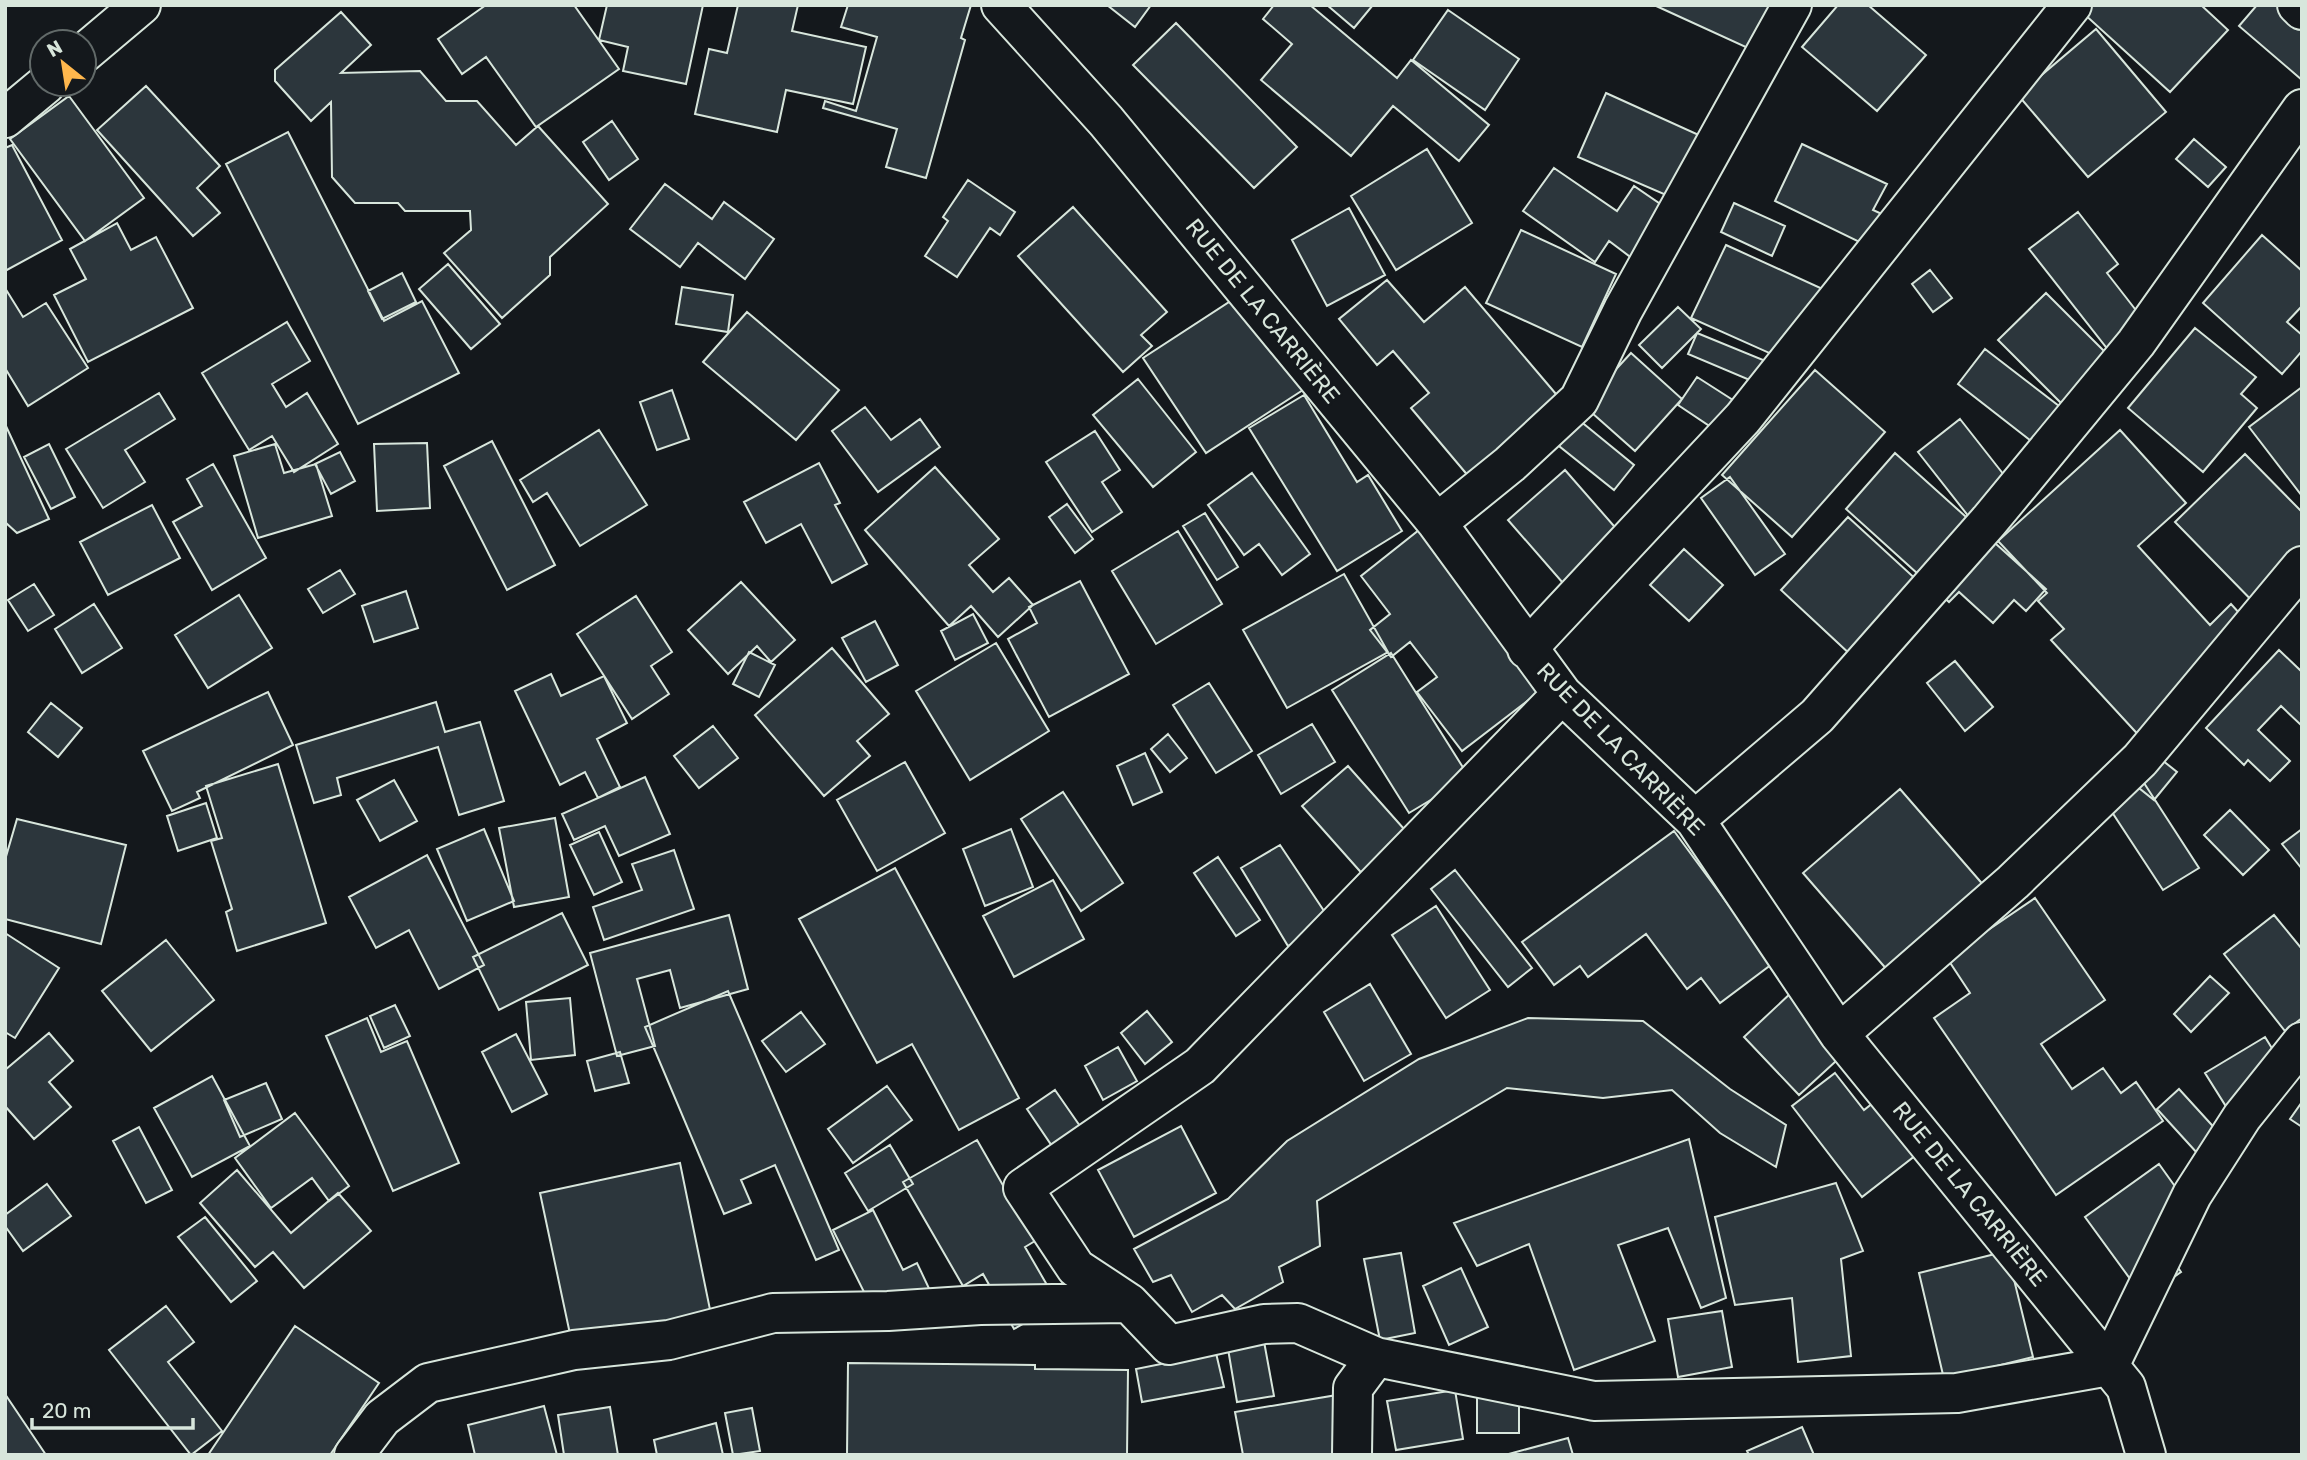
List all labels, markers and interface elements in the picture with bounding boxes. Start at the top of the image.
north arrow [28,28,98,98]
text: N [43,35,66,62]
street label: RUE DE LA CARRIÈRE [1180,213,1346,409]
street label: RUE DE LA CARRIÈRE [1531,657,1711,841]
street label: RUE DE LA CARRIÈRE [1887,1096,2053,1292]
scale bar [32,1386,192,1430]
text: 20 m [42,1398,91,1423]

